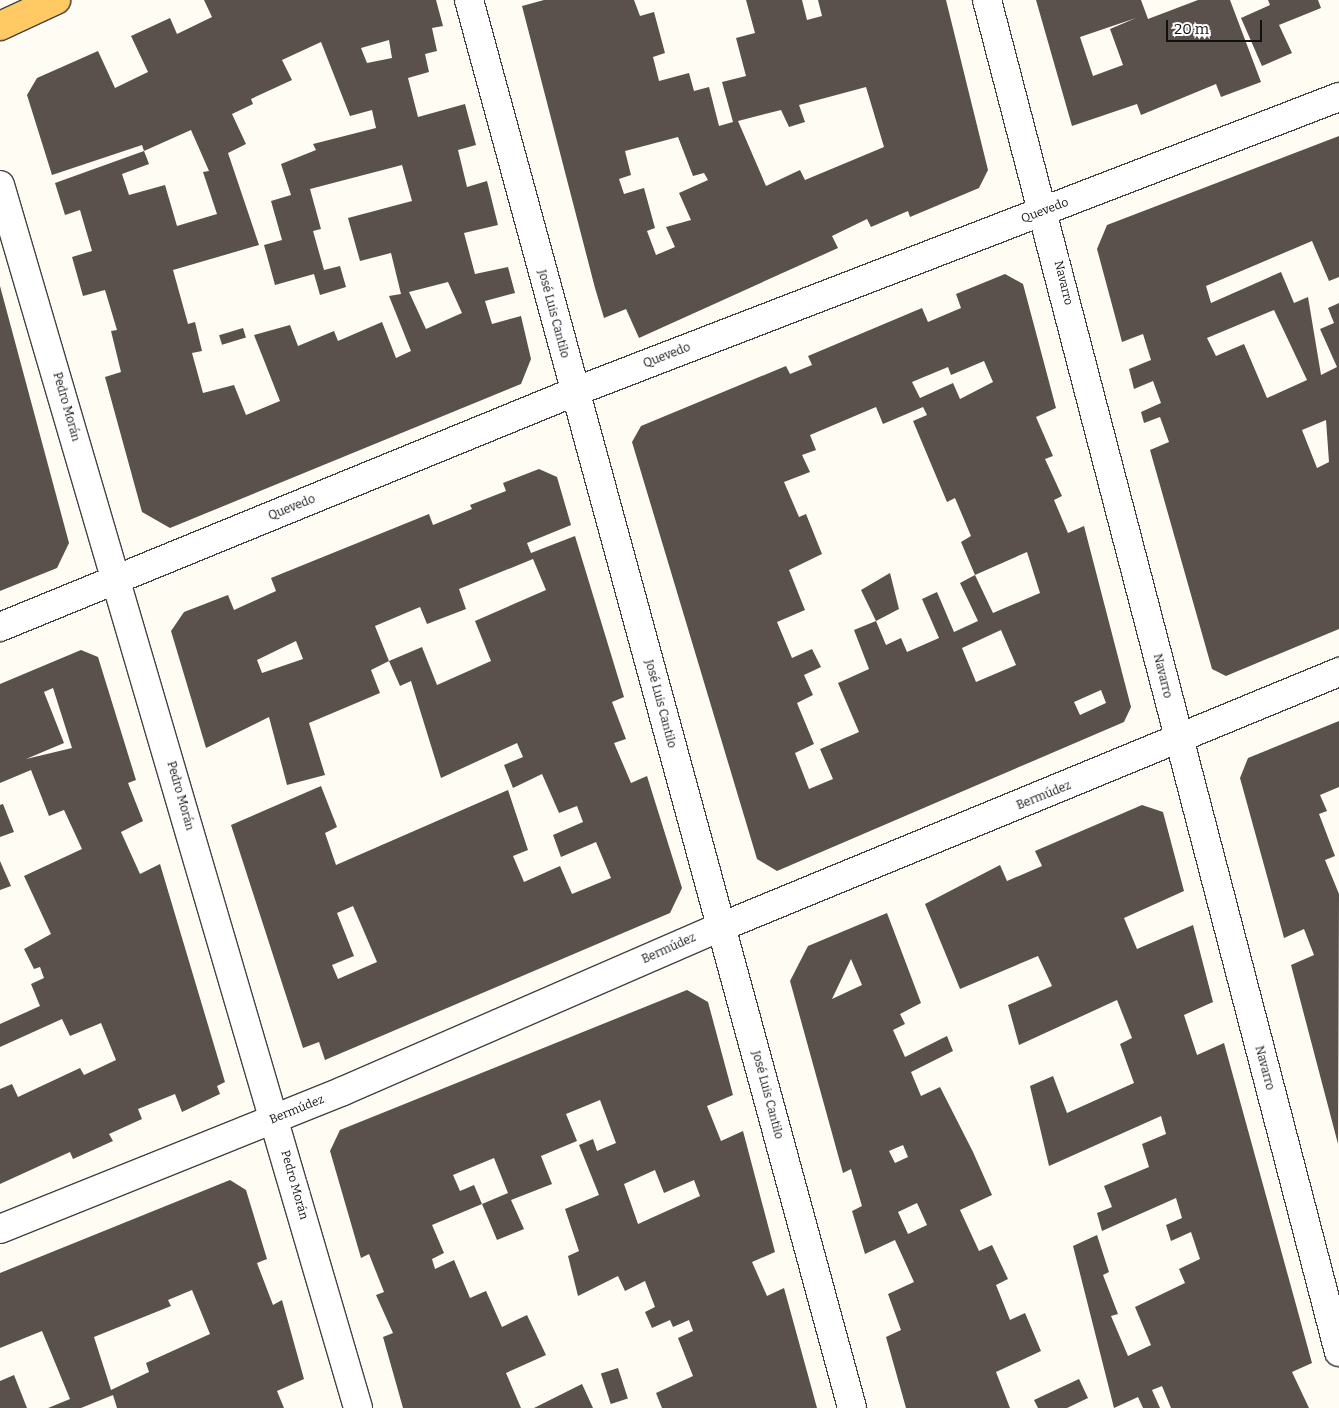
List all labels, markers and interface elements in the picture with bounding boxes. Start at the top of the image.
scale bar [1169,10,1265,42]
text: 20 m [1174,20,1209,38]
street label: Quevedo [1019,195,1071,227]
street label: Navarro [1051,259,1075,307]
street label: José Luis Cantilo [534,268,572,360]
street label: Quevedo [641,340,693,372]
street label: Pedro Morán [49,371,83,443]
street label: Quevedo [266,492,318,524]
street label: Navarro [1150,652,1174,700]
street label: José Luis Cantilo [641,658,679,750]
street label: Pedro Morán [163,760,197,832]
street label: Bermúdez [1015,779,1073,813]
street label: Bermúdez [640,931,698,967]
street label: Navarro [1251,1044,1277,1092]
street label: José Luis Cantilo [748,1049,786,1141]
street label: Bermúdez [268,1093,326,1127]
street label: Pedro Morán [277,1149,311,1221]

